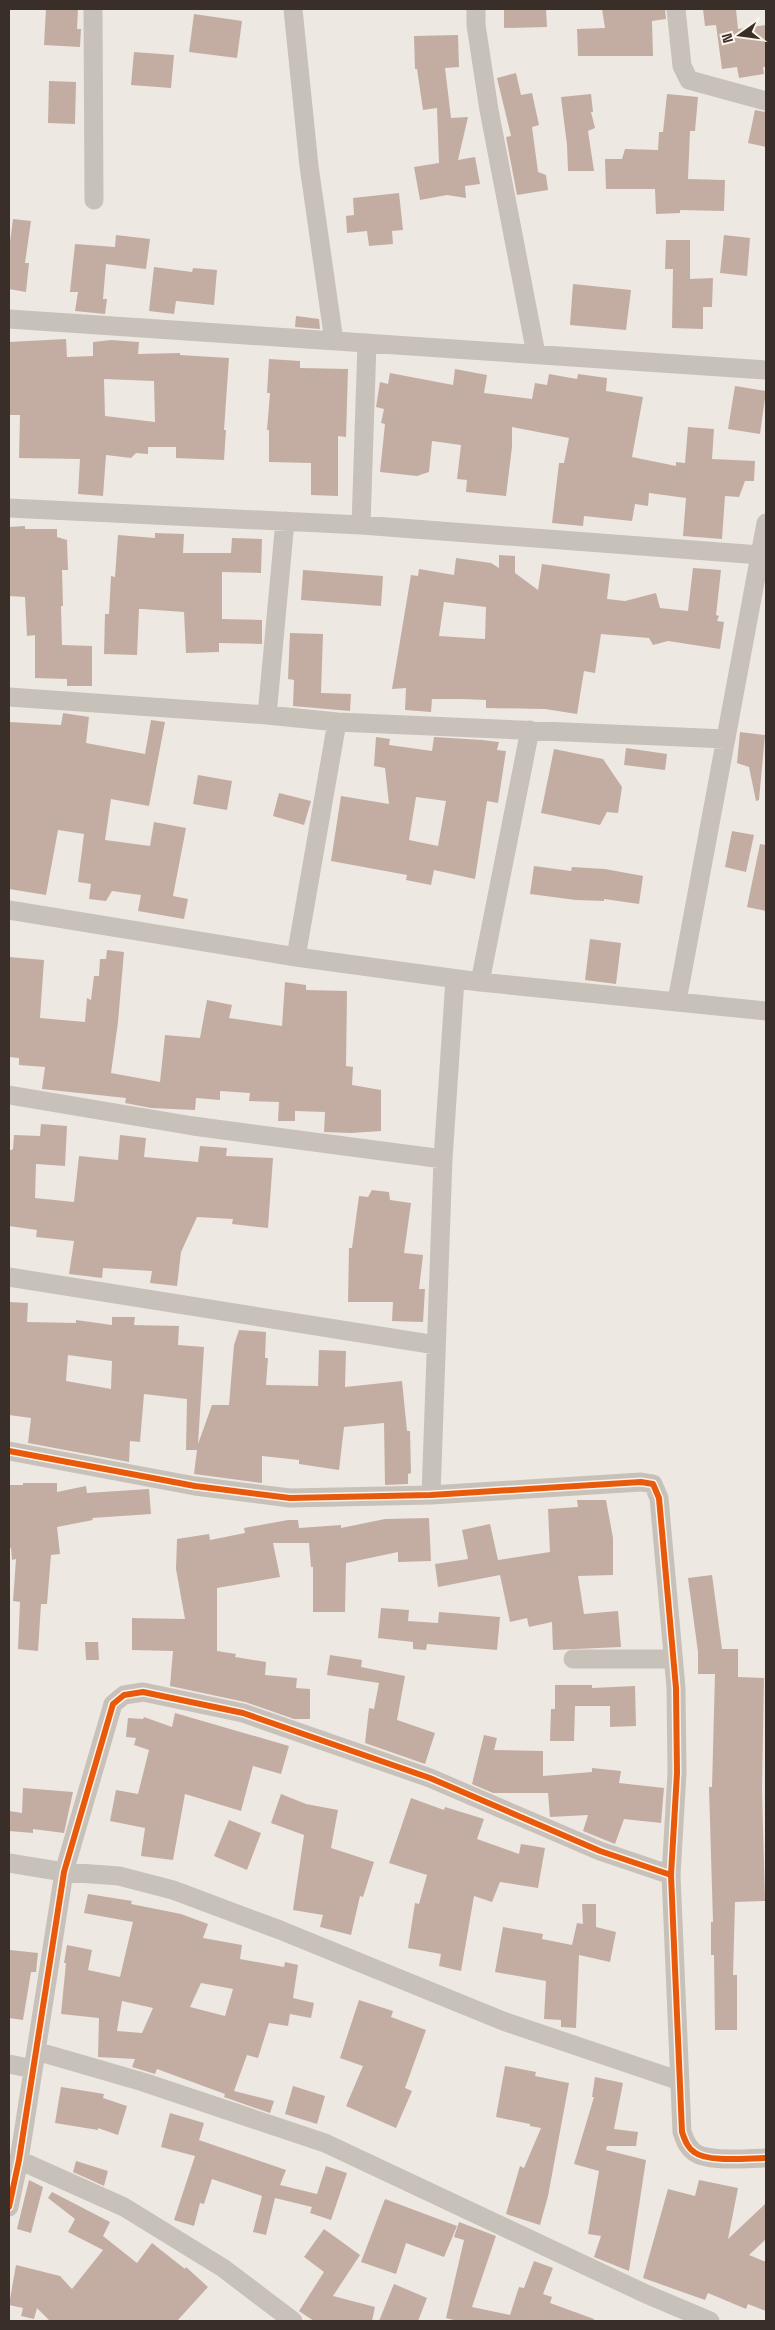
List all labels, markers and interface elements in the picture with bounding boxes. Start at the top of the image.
north arrow [715,10,765,60]
text: N [718,31,737,45]

